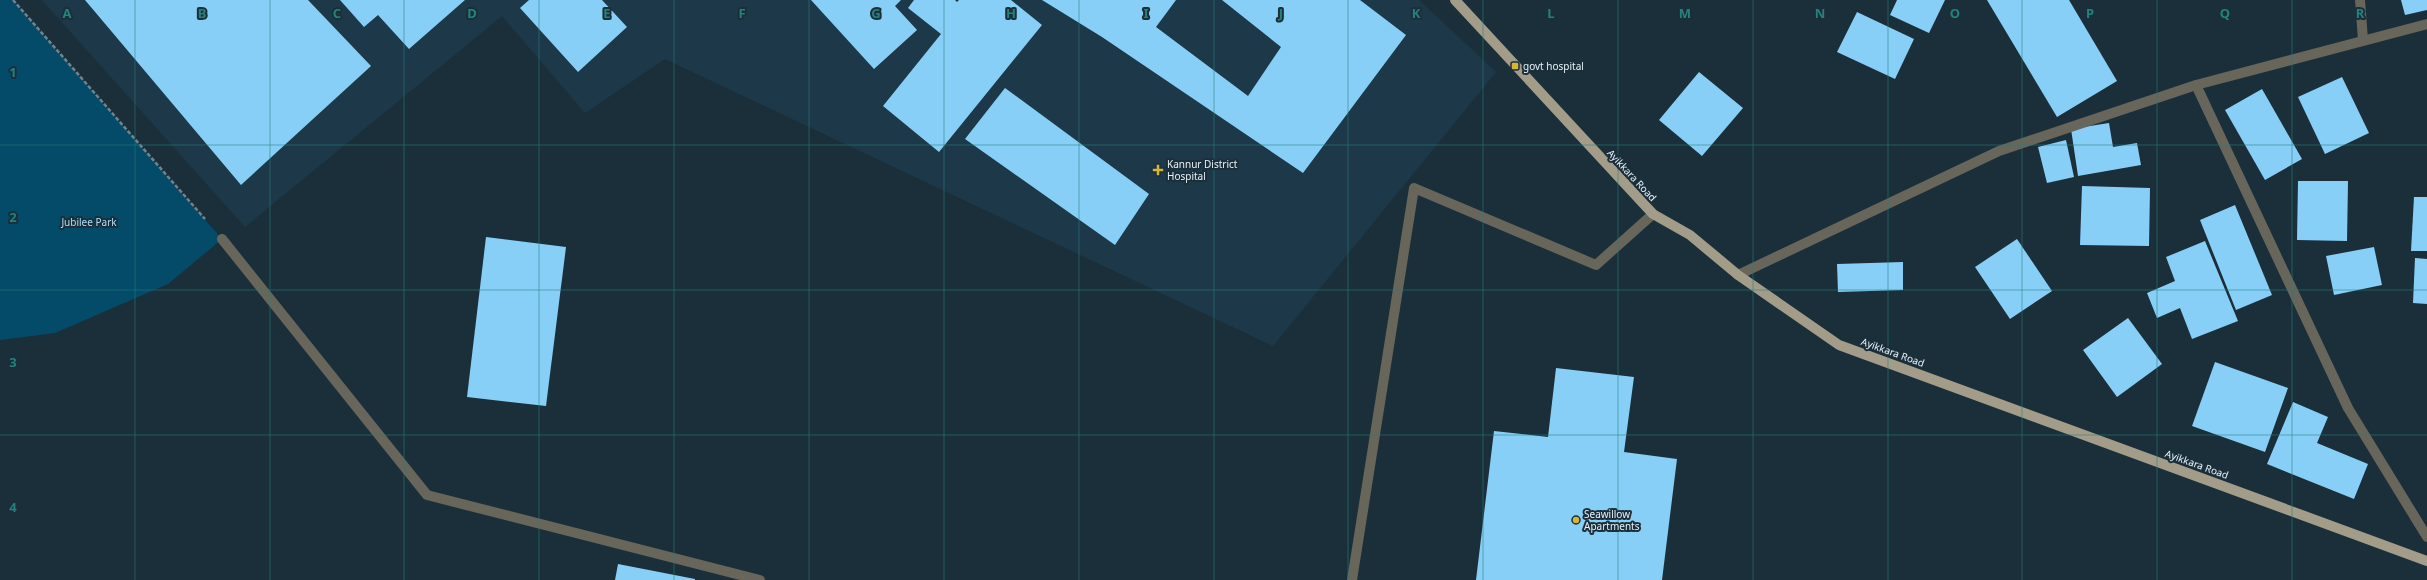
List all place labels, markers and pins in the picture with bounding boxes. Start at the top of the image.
place label: govt hospital [1523,59,1584,73]
marker: govt hospital [1510,61,1520,71]
place label: Kannur District Hospital [1167,157,1238,183]
marker: Kannur District Hospital [1152,164,1164,176]
place label: Seawillow Apartments [1584,507,1640,533]
marker: Seawillow Apartments [1571,515,1581,525]

